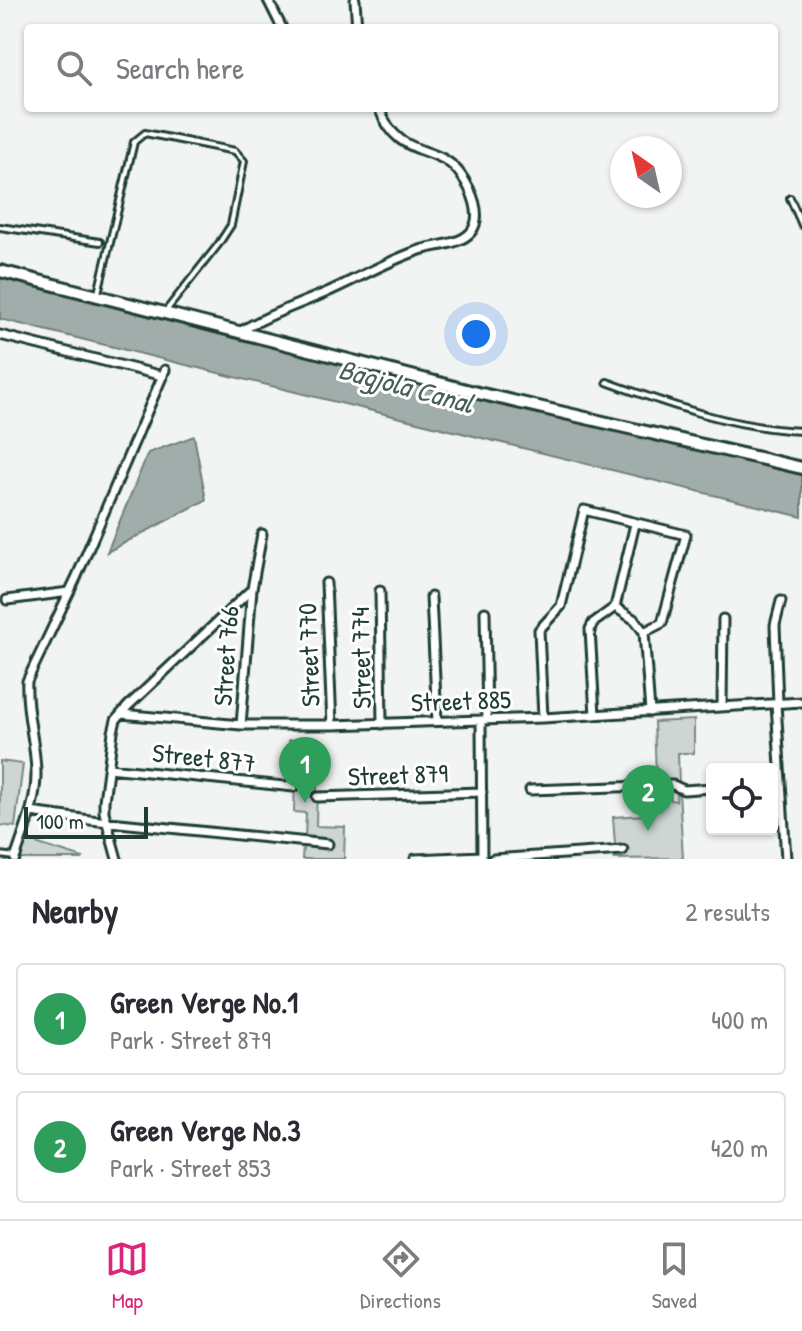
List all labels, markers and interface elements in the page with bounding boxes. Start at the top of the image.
search box [24,24,778,112]
icon: search [52,46,96,90]
text: Search here [116,48,244,88]
north arrow [610,136,682,208]
your location [456,314,496,354]
water label: Bagjola Canal [335,350,479,423]
street label: Street 770 [289,602,328,708]
street label: Street 766 [205,605,246,707]
street label: Street 774 [342,607,379,709]
street label: Street 885 [410,681,512,720]
street label: Street 877 [151,735,257,780]
pin: 1 [279,737,331,803]
street label: Street 879 [347,755,449,794]
map controls [706,763,778,835]
button: locate [706,763,778,835]
pin: 2 [622,765,674,831]
scale bar [24,803,148,839]
text: 100 m [36,806,84,836]
text: Nearby [32,888,118,934]
text: 2 results [685,894,770,929]
text: Green Verge No.1 [110,982,298,1022]
text: 1 [55,1002,65,1037]
text: 400 m [711,1002,768,1037]
text: Park · Street 879 [110,1022,271,1057]
text: Green Verge No.3 [110,1110,301,1150]
text: 2 [54,1130,66,1165]
text: 420 m [711,1130,768,1165]
text: Park · Street 853 [110,1150,271,1185]
tab: Map [105,1237,149,1315]
tab: Directions [360,1237,441,1315]
tab: Saved [652,1237,697,1315]

